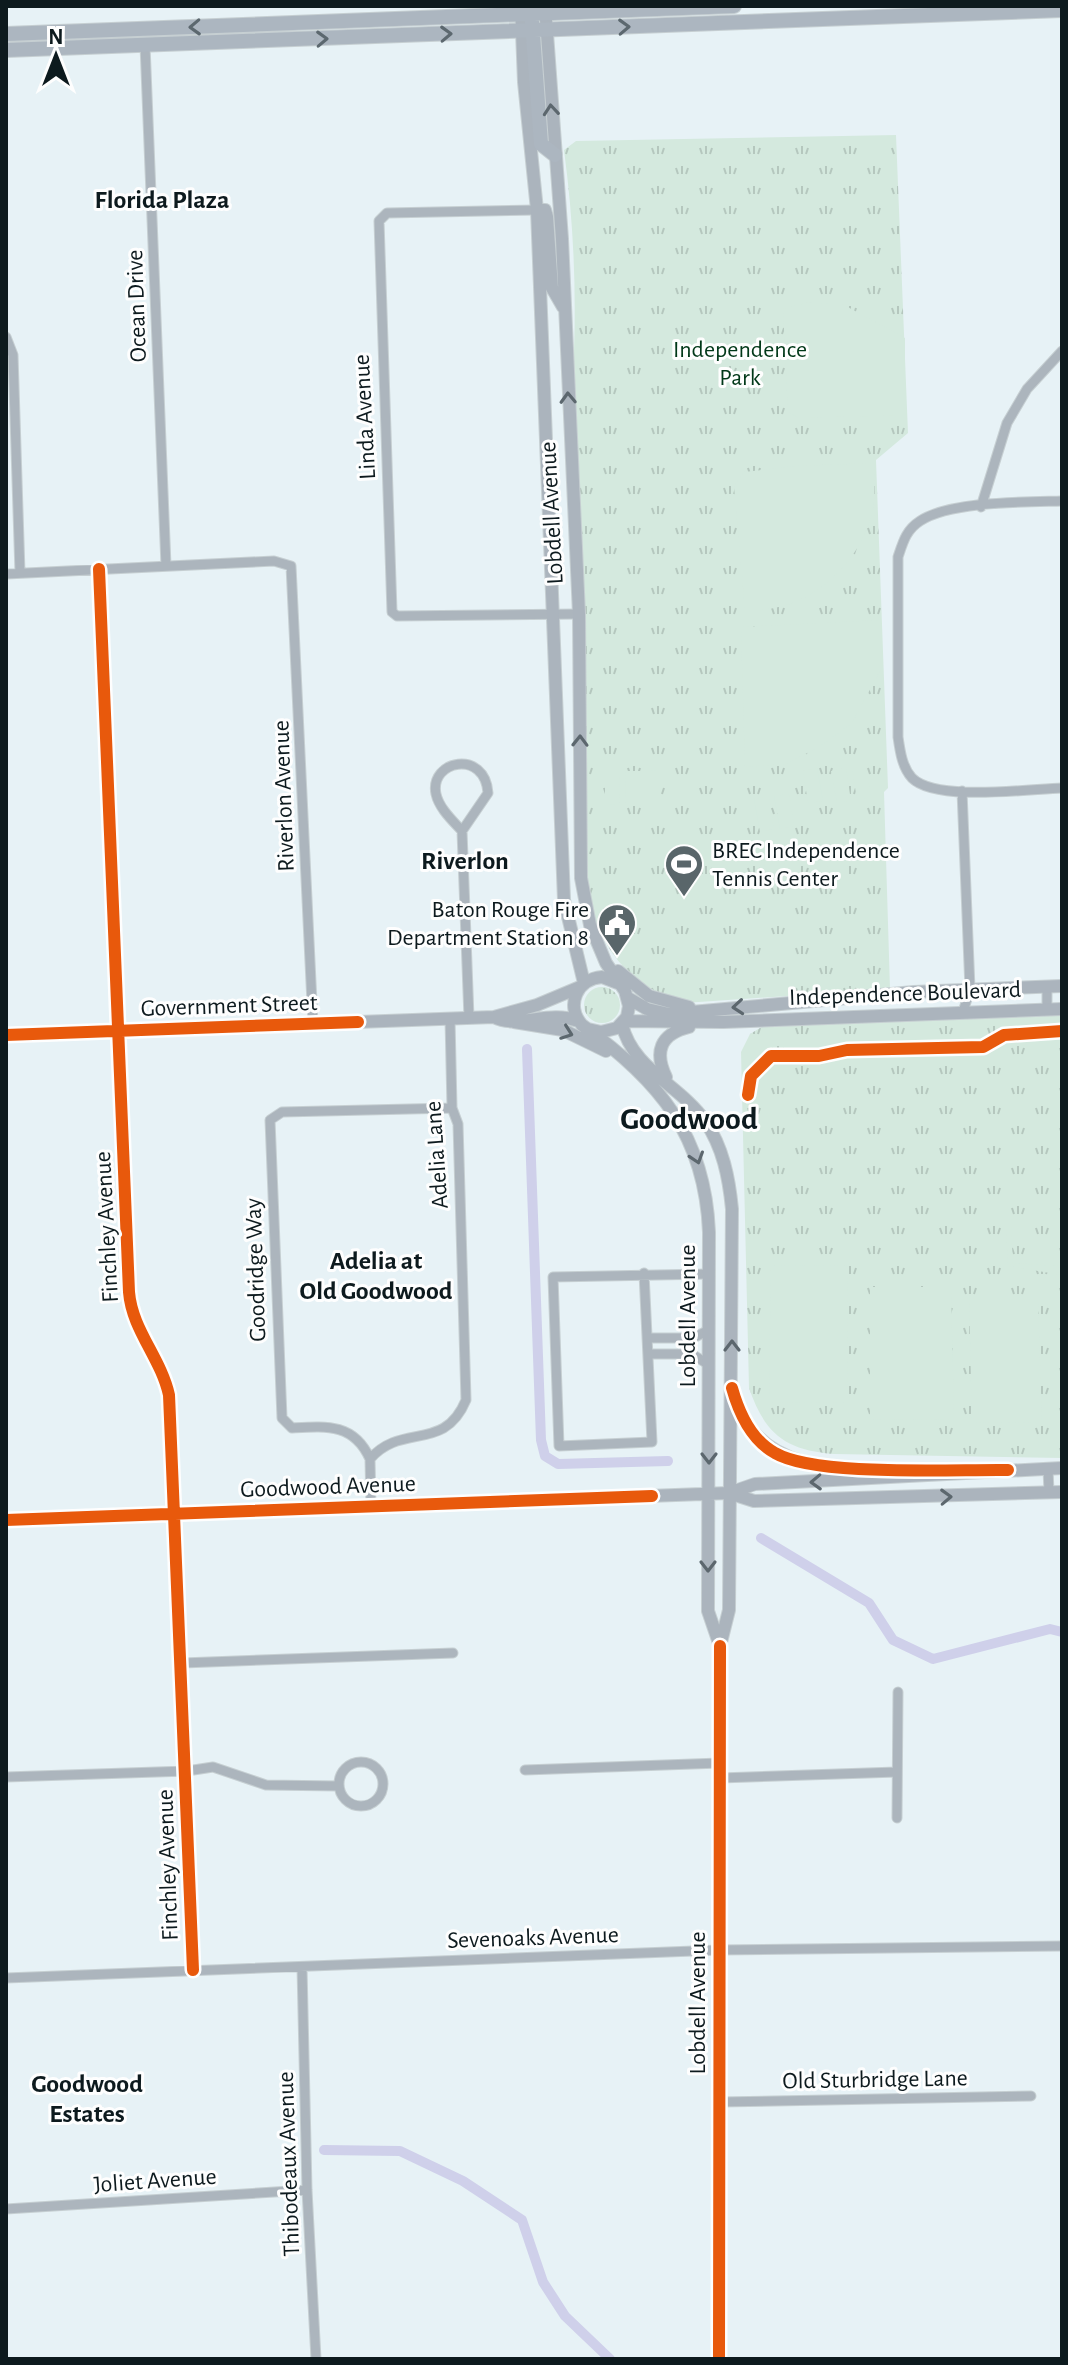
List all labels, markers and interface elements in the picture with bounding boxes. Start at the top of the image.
north arrow [16,16,96,96]
one-way arrow [188,18,201,35]
one-way arrow [618,18,631,35]
one-way arrow [440,25,453,42]
text: N [48,26,64,48]
one-way arrow [316,30,329,47]
one-way arrow [542,103,559,116]
district label: Florida Plaza [95,187,229,213]
street label: Ocean Drive [123,249,151,363]
park label: Independence Park [673,338,807,390]
street label: Linda Avenue [350,354,380,480]
one-way arrow [559,391,576,404]
street label: Lobdell Avenue [536,441,568,585]
street label: Riverlon Avenue [269,720,299,872]
one-way arrow [572,735,589,747]
place label: BREC Independence Tennis Center [712,839,900,891]
sports icon: BREC Independence Tennis Center [663,843,705,898]
district label: Riverlon [421,848,509,874]
place label: Baton Rouge Fire Department Station 8 [387,898,589,950]
public building icon: Baton Rouge Fire Department Station 8 [596,902,638,957]
street label: Independence Boulevard [789,978,1022,1010]
street label: Government Street [140,991,318,1021]
one-way arrow [731,998,744,1015]
one-way arrow [559,1024,573,1040]
street label: Adelia Lane [421,1100,453,1210]
district label: Goodwood [620,1103,758,1135]
street label: Finchley Avenue [91,1151,123,1303]
one-way arrow [688,1151,704,1165]
street label: Goodridge Way [241,1198,271,1342]
street label: Lobdell Avenue [676,1244,700,1388]
district label: Adelia at Old Goodwood [300,1248,453,1304]
one-way arrow [723,1339,741,1352]
one-way arrow [700,1452,717,1465]
street label: Goodwood Avenue [240,1472,416,1502]
one-way arrow [809,1474,822,1491]
one-way arrow [940,1488,953,1505]
one-way arrow [699,1560,717,1573]
street label: Finchley Avenue [153,1789,183,1941]
street label: Sevenoaks Avenue [447,1923,619,1953]
street label: Lobdell Avenue [686,1931,710,2075]
street label: Old Sturbridge Lane [782,2066,968,2094]
district label: Goodwood Estates [31,2071,143,2127]
street label: Thibodeaux Avenue [274,2071,304,2257]
street label: Joliet Avenue [93,2165,217,2197]

